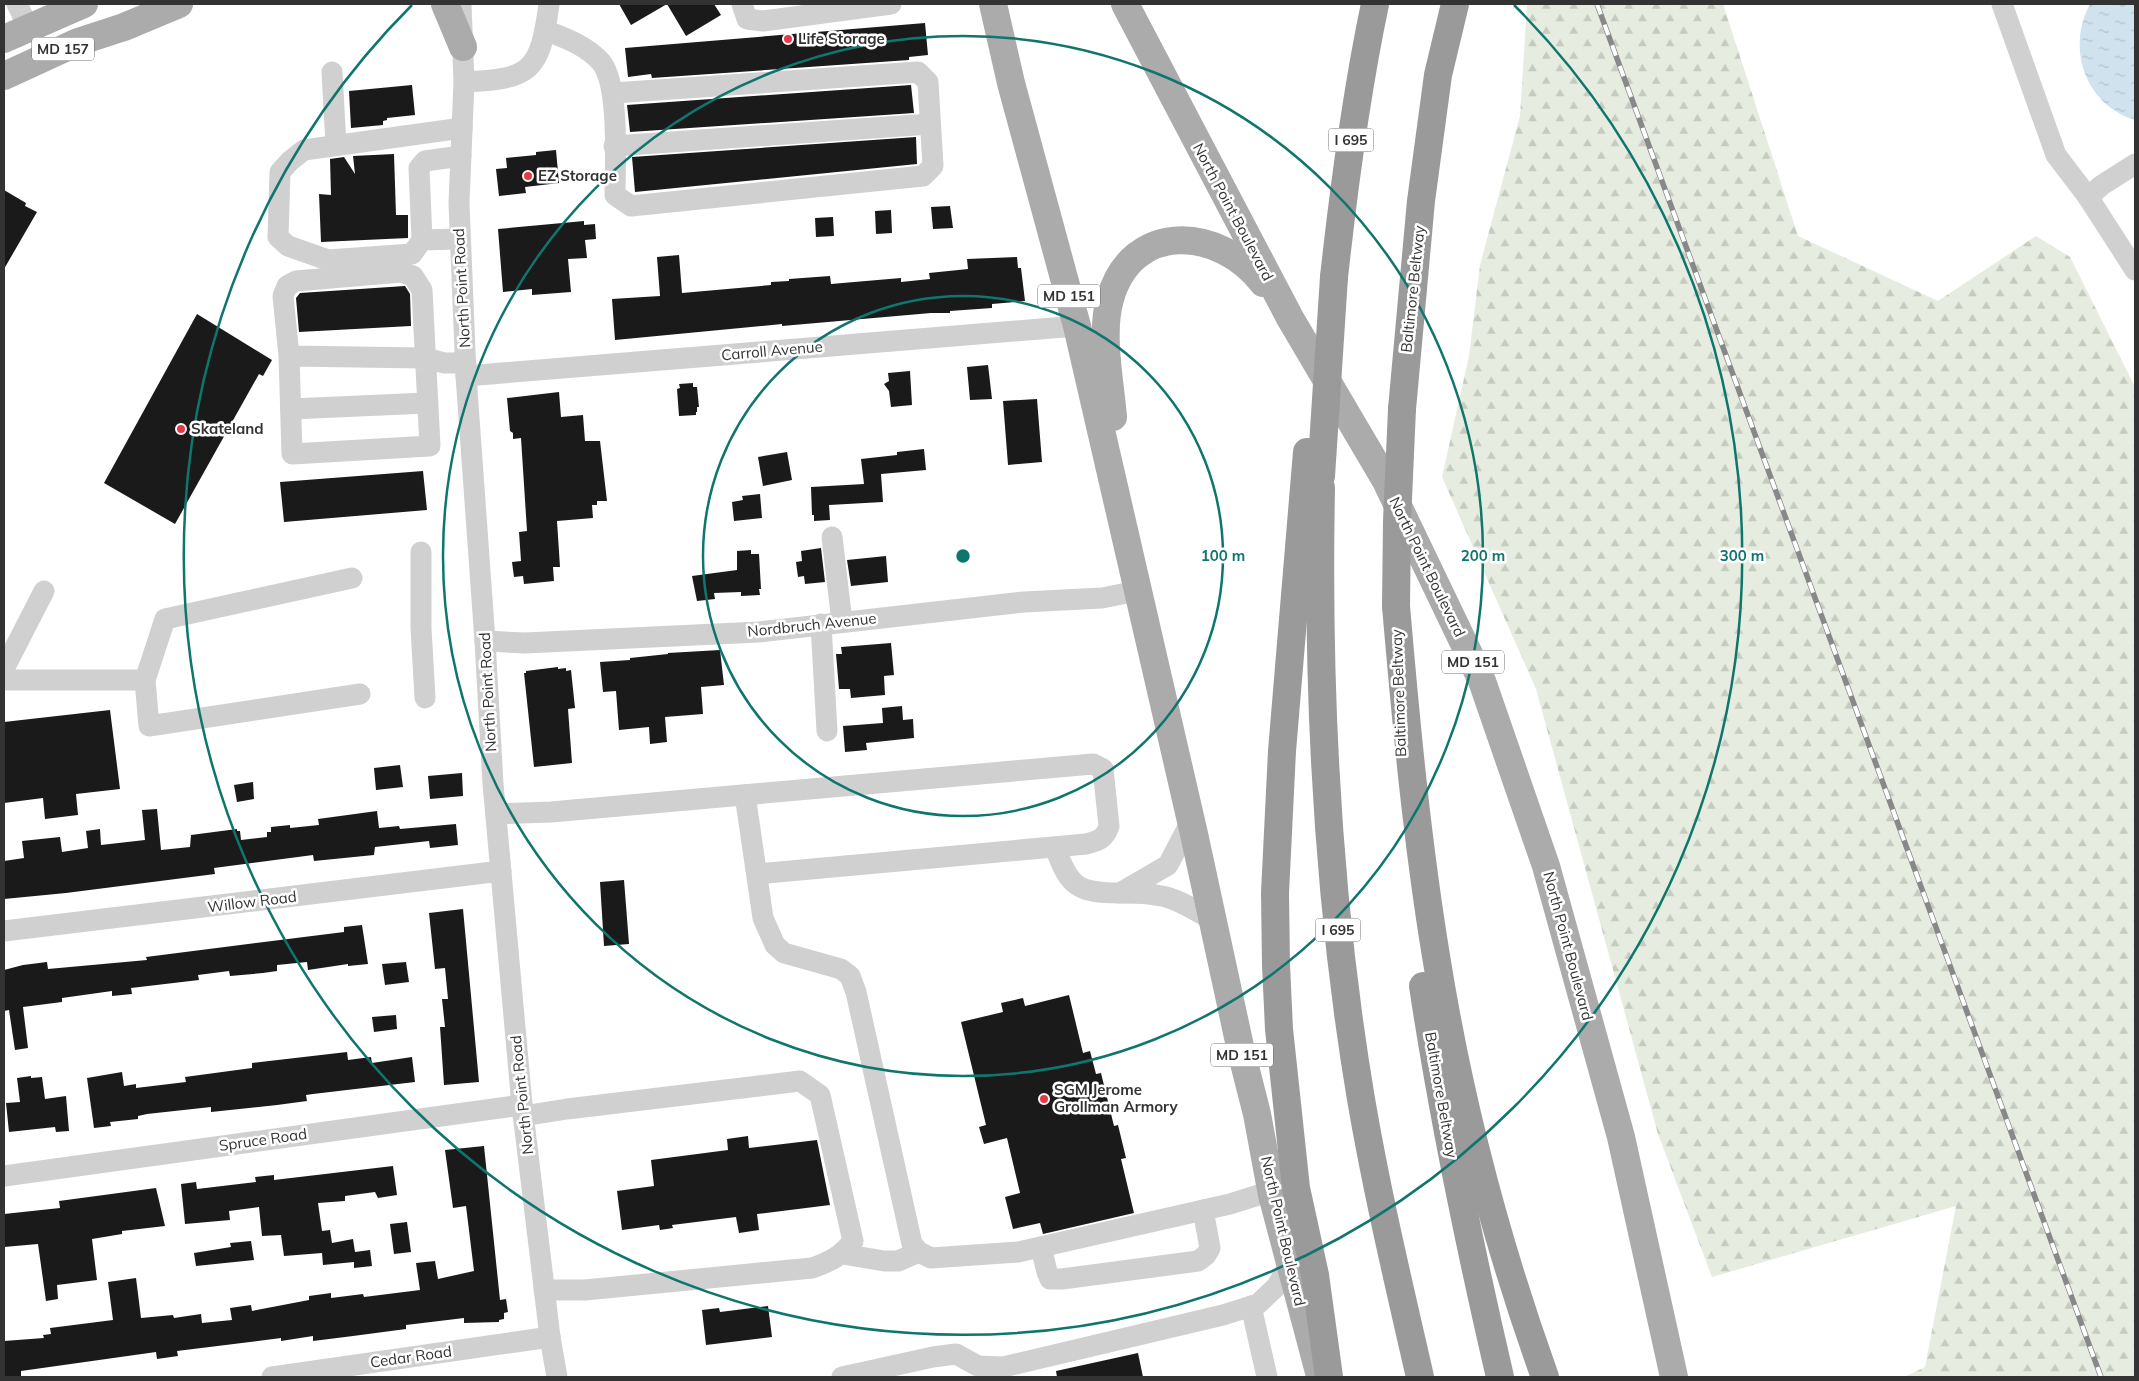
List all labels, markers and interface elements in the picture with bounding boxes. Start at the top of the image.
place label: Life Storage [798,29,885,48]
marker: Life Storage [782,33,794,45]
road number: MD 157 [32,38,94,61]
road number: I 695 [1328,128,1374,152]
street label: North Point Boulevard [1189,140,1278,284]
place label: EZ Storage [538,166,617,185]
marker: EZ Storage [522,170,534,182]
street label: Baltimore Beltway [1396,224,1429,353]
street label: North Point Road [449,228,474,348]
road number: MD 151 [1038,284,1100,308]
street label: Carroll Avenue [720,337,823,364]
place label: Skateland [191,419,264,438]
marker: Skateland [175,423,187,435]
street label: North Point Boulevard [1385,494,1470,640]
text: 100 m [1201,546,1245,565]
text: 200 m [1461,546,1505,565]
text: 300 m [1720,546,1764,565]
centre of rings [954,547,972,565]
street label: Nordbruch Avenue [747,608,877,641]
street label: Baltimore Beltway [1387,629,1410,757]
street label: North Point Road [475,632,500,752]
road number: MD 151 [1442,650,1504,674]
street label: North Point Boulevard [1539,869,1597,1022]
street label: Willow Road [206,887,298,916]
road number: I 695 [1316,918,1360,942]
street label: Baltimore Beltway [1421,1030,1462,1160]
street label: North Point Road [506,1034,537,1156]
road number: MD 151 [1211,1044,1273,1066]
place label: SGM Jerome Grollman Armory [1054,1080,1178,1116]
marker: SGM Jerome Grollman Armory [1038,1093,1050,1105]
street label: Spruce Road [218,1124,308,1155]
street label: North Point Boulevard [1257,1154,1310,1308]
street label: Cedar Road [369,1341,453,1372]

